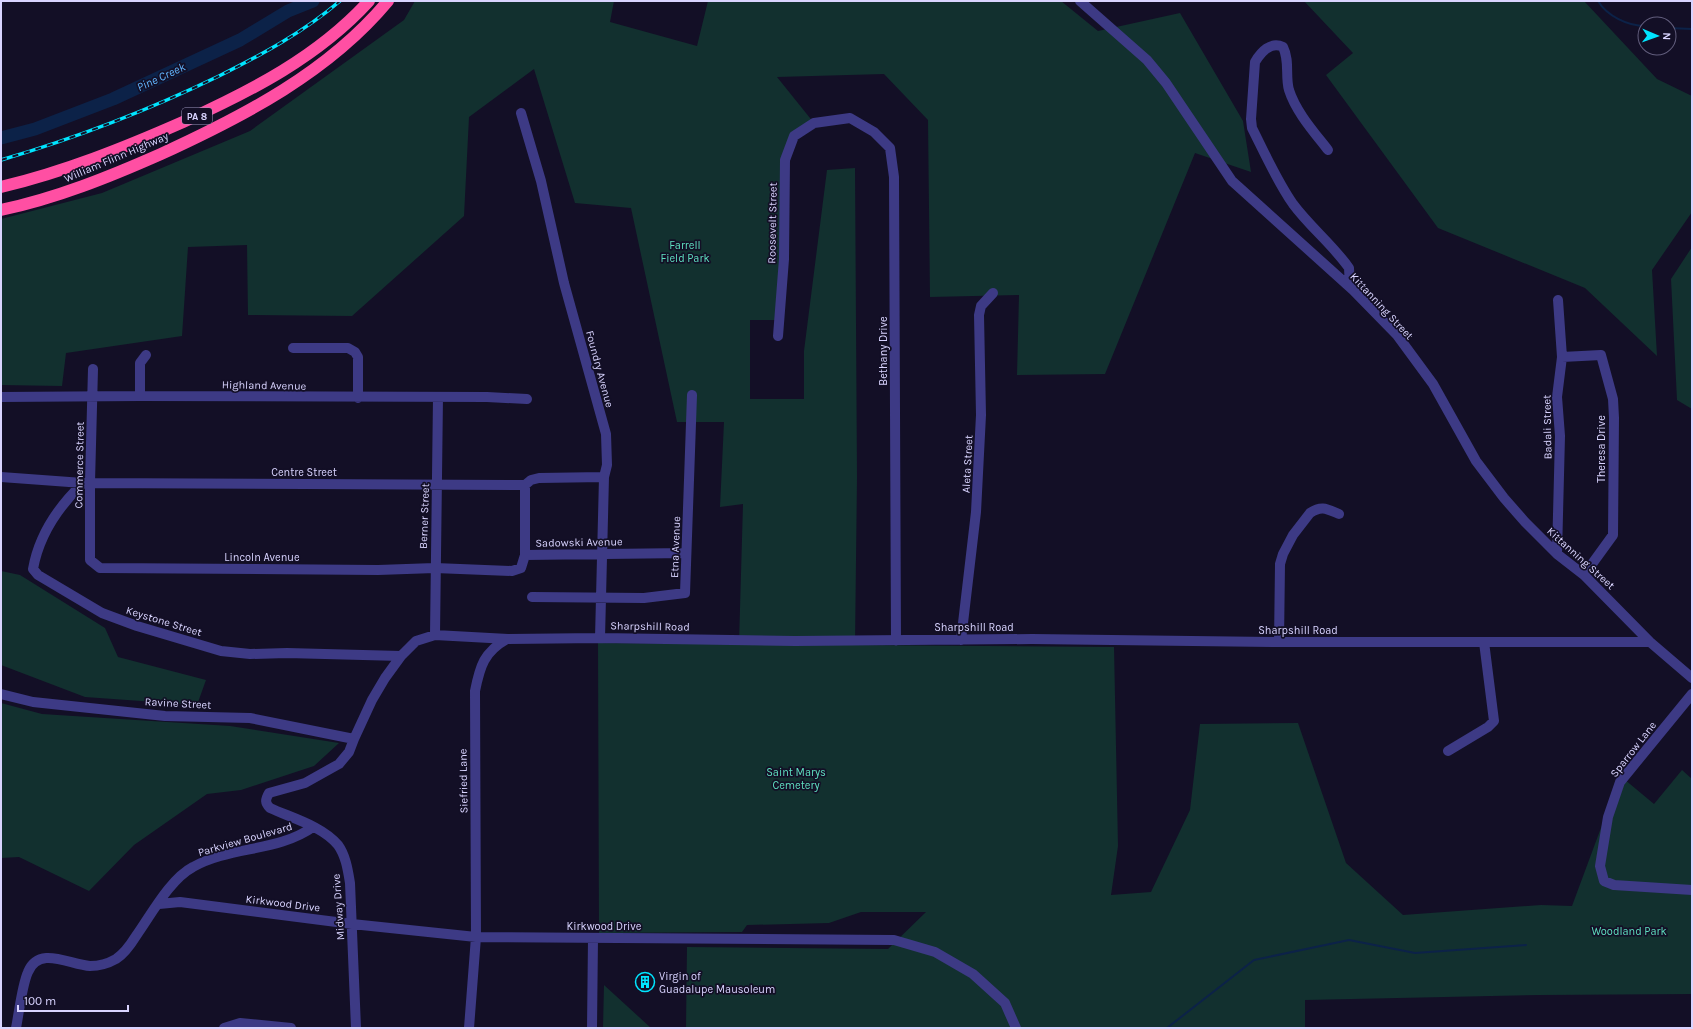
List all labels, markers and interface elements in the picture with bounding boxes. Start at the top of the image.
north arrow [1637,16,1677,56]
text: N [1660,32,1673,41]
water label: Pine Creek [135,59,188,94]
road number: PA 8 [182,108,212,124]
street label: William Flinn Highway [62,130,170,185]
street label: Roosevelt Street [765,182,780,264]
park label: Farrell Field Park [660,239,710,265]
street label: Kittanning Street [1347,270,1416,342]
street label: Bethany Drive [877,316,890,386]
street label: Foundry Avenue [583,329,616,409]
street label: Highland Avenue [222,378,307,393]
street label: Badali Street [1540,395,1555,459]
street label: Theresa Drive [1595,415,1608,483]
street label: Commerce Street [72,421,87,509]
street label: Aleta Street [959,435,976,493]
street label: Centre Street [271,466,337,479]
street label: Berner Street [417,483,432,549]
street label: Etna Avenue [668,516,683,578]
street label: Kittanning Street [1544,525,1617,592]
street label: Sadowski Avenue [535,535,623,550]
street label: Lincoln Avenue [224,551,300,564]
street label: Keystone Street [124,604,203,639]
street label: Sharpshill Road [610,619,690,634]
street label: Sharpshill Road [934,621,1014,634]
street label: Sharpshill Road [1258,624,1338,637]
street label: Ravine Street [144,695,212,712]
street label: Sparrow Lane [1608,719,1659,780]
street label: Siefried Lane [456,748,471,814]
park label: Saint Marys Cemetery [766,766,826,792]
street label: Parkview Boulevard [196,820,294,859]
street label: Midway Drive [330,873,347,941]
street label: Kirkwood Drive [245,892,321,915]
street label: Kirkwood Drive [567,920,642,933]
park label: Woodland Park [1591,925,1667,938]
place label: Virgin of Guadalupe Mausoleum [659,970,775,996]
building icon: Virgin of Guadalupe Mausoleum [634,971,656,993]
scale bar [18,987,128,1013]
text: 100 m [24,994,56,1008]

